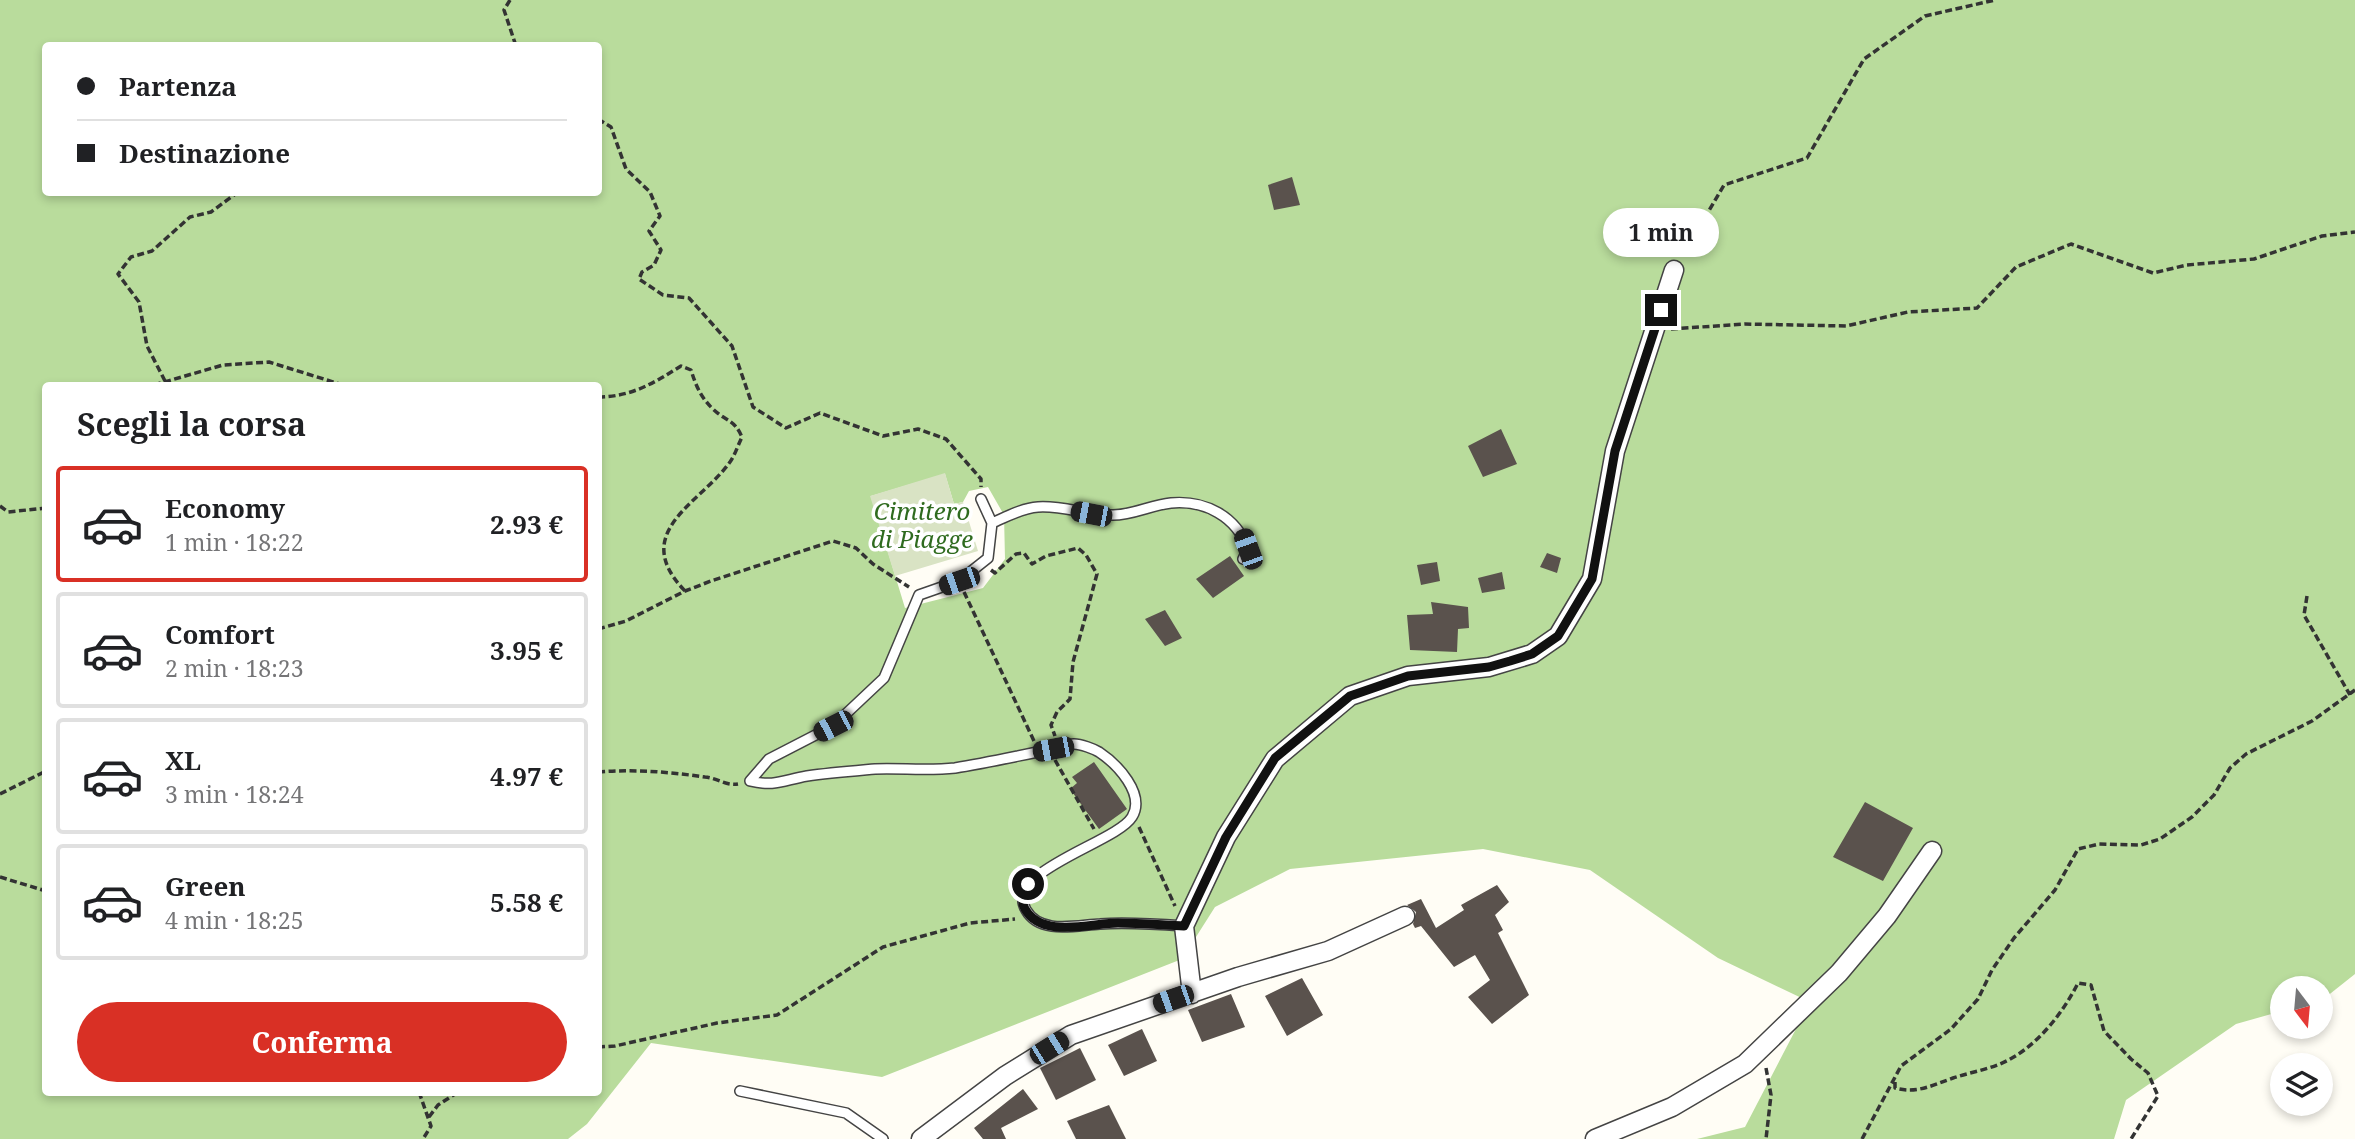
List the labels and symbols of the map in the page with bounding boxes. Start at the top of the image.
callout: 1 min [1603,208,1719,258]
route end [1645,294,1677,326]
park label: Cimitero di Piagge [871,494,973,555]
car [1069,500,1114,528]
car [1231,526,1266,572]
car [936,564,983,598]
car [810,707,857,745]
car [1031,735,1076,763]
route start [1012,868,1044,900]
north arrow [2270,976,2333,1040]
car [1150,982,1197,1016]
car [1026,1028,1073,1068]

